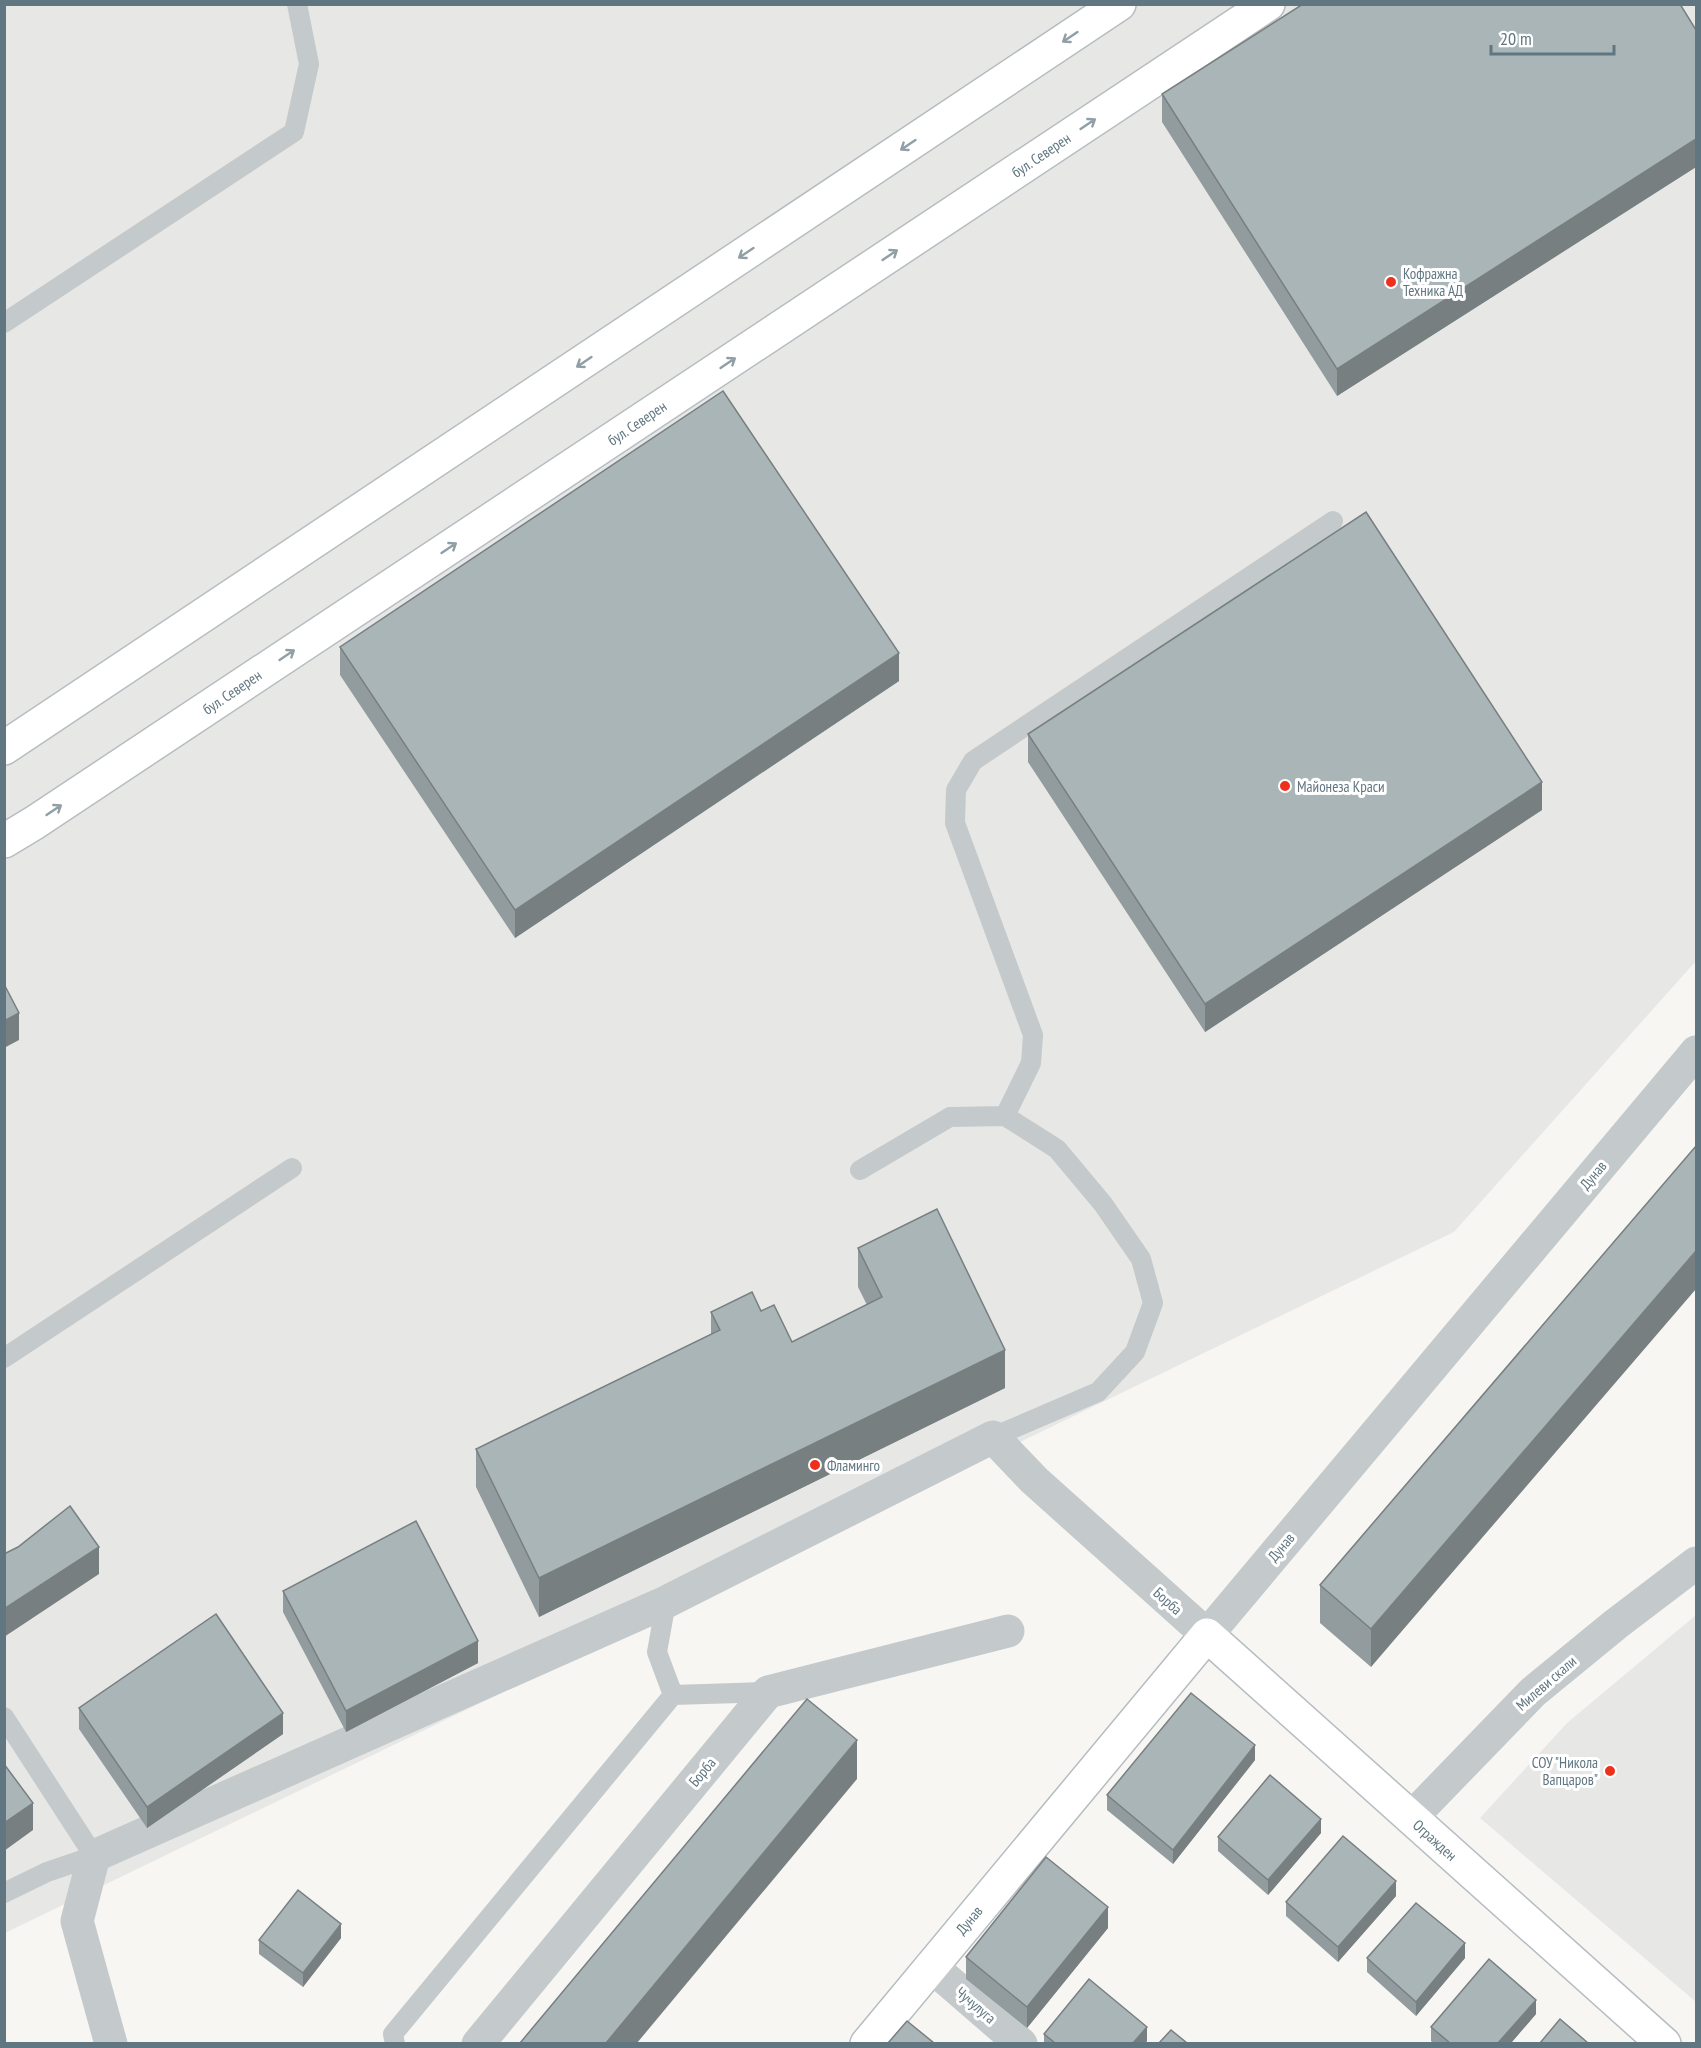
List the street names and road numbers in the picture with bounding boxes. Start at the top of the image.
street label: бул. Северен [1008,128,1074,182]
street label: бул. Северен [604,396,670,450]
street label: бул. Северен [199,665,265,719]
street label: Дунав [1575,1157,1611,1193]
street label: Дунав [1263,1529,1299,1565]
street label: Борба [1150,1583,1186,1619]
street label: Милеви скали [1512,1652,1580,1714]
street label: Борба [684,1754,720,1790]
street label: Огражден [1409,1815,1461,1865]
street label: Дунав [951,1902,987,1938]
street label: Чучулуга [952,1983,1000,2027]

